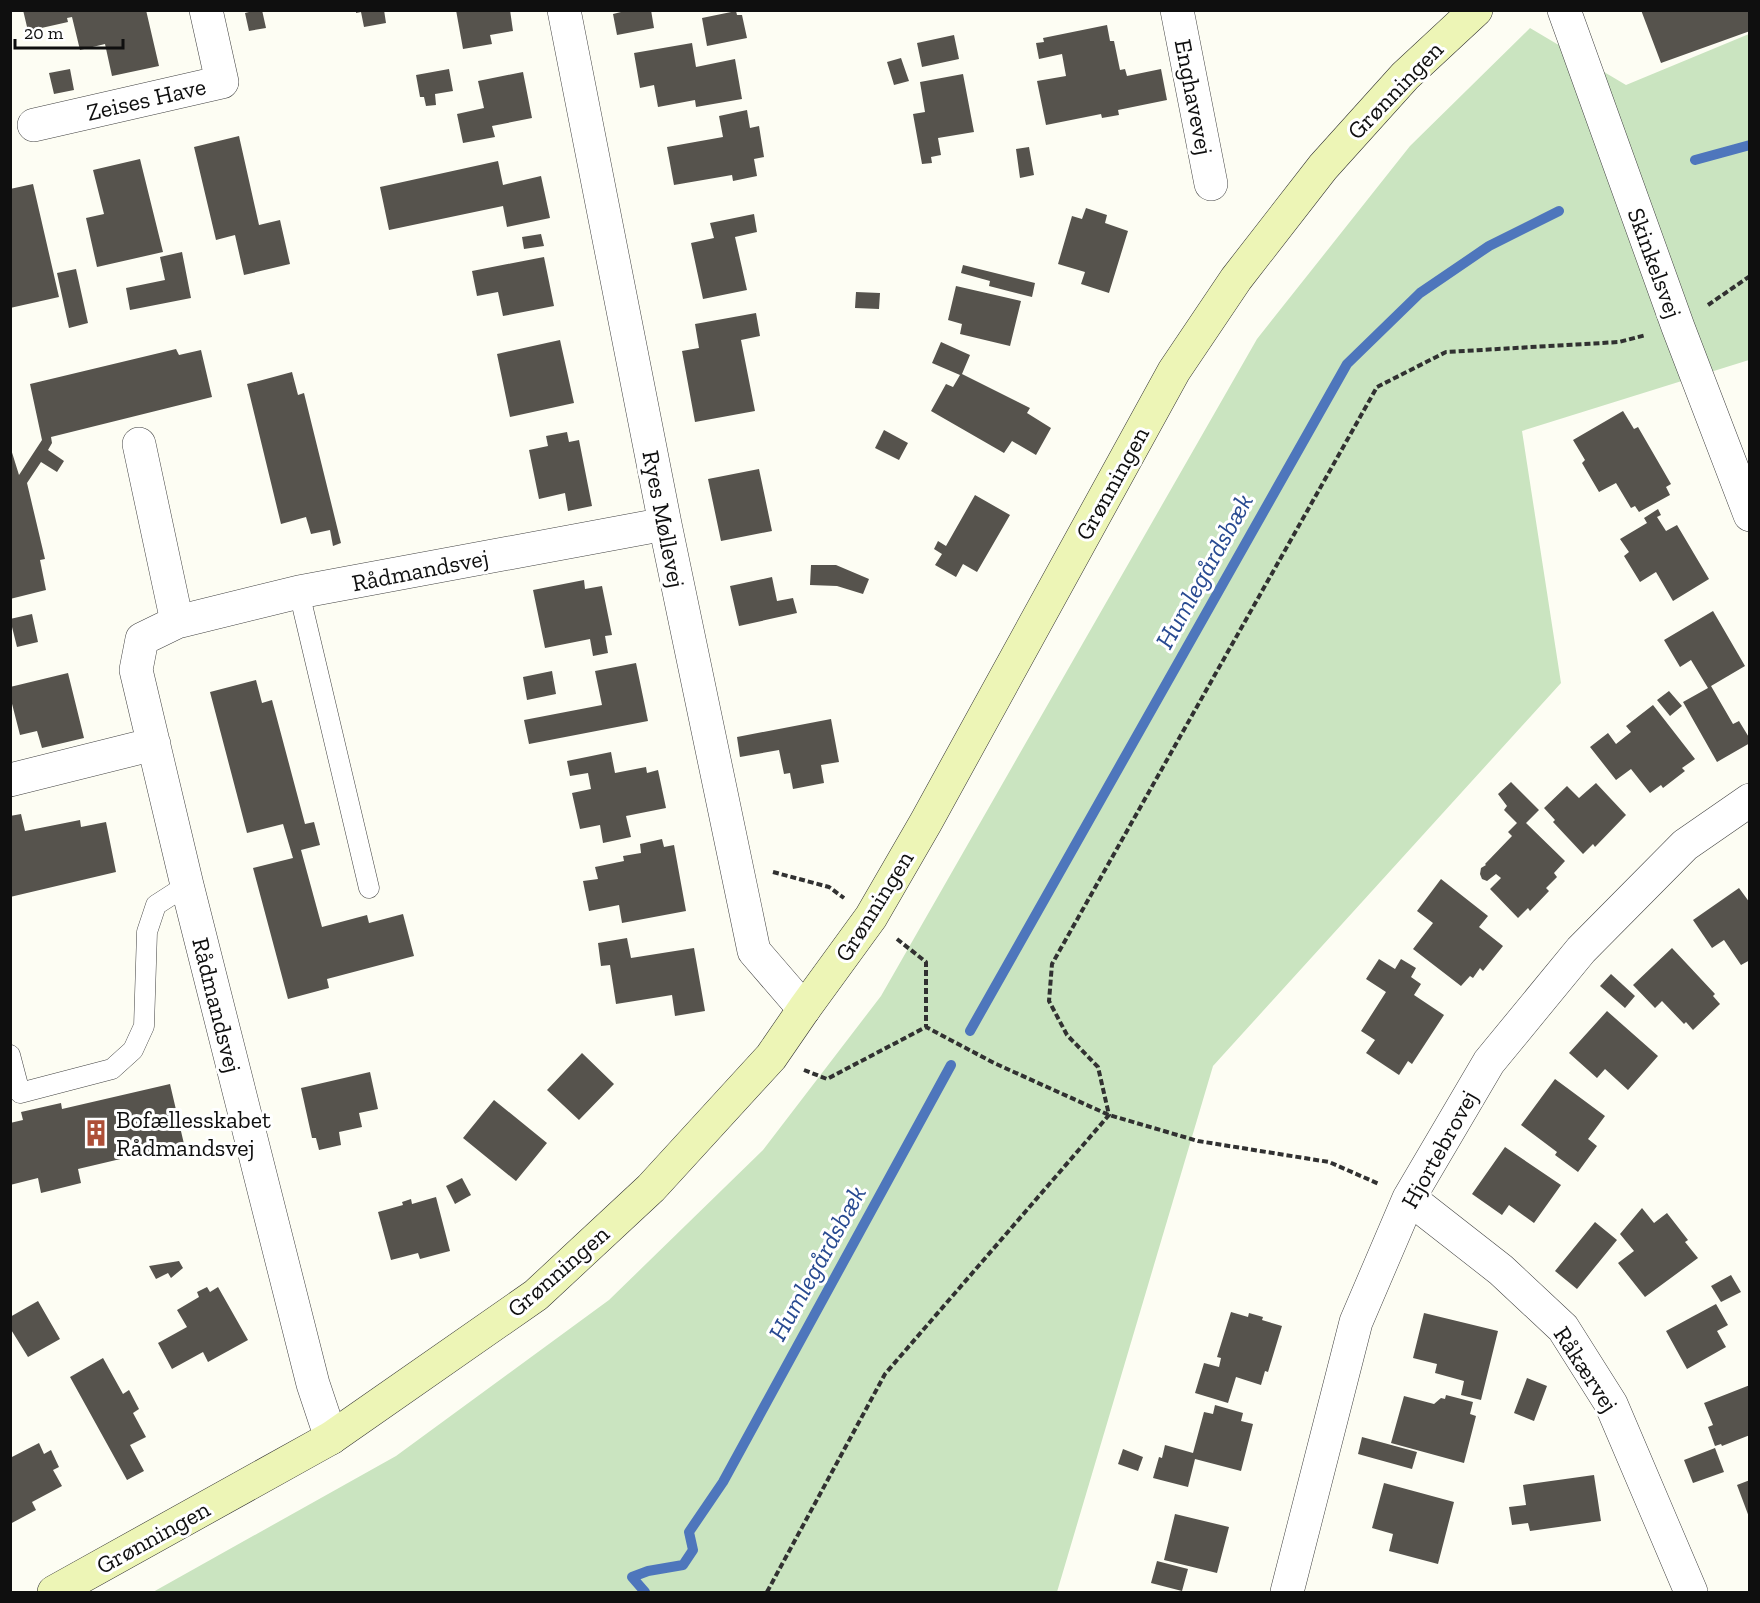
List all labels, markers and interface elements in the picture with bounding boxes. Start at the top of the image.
scale bar [15,12,123,50]
text: 20 m [24,22,64,44]
street label: Grønningen [1341,35,1449,145]
street label: Enghavevej [1169,37,1219,157]
street label: Zeises Have [83,71,209,127]
street label: Skinkelsvej [1622,204,1688,322]
street label: Grønningen [1069,421,1155,545]
street label: Ryes Møllevej [636,448,692,590]
water label: Humlegårdsbæk [1148,488,1260,654]
street label: Rådmandsvej [349,543,491,597]
street label: Grønningen [829,845,920,967]
street label: Rådmandsvej [186,934,248,1076]
street label: Hjortebrovej [1395,1085,1483,1213]
place label: Bofællesskabet Rådmandsvej [116,1105,271,1162]
building icon: Bofællesskabet Rådmandsvej [81,1118,111,1148]
water label: Humlegårdsbæk [761,1180,873,1346]
street label: Grønningen [501,1219,615,1323]
street label: Råkærvej [1548,1321,1624,1417]
street label: Grønningen [91,1494,215,1580]

